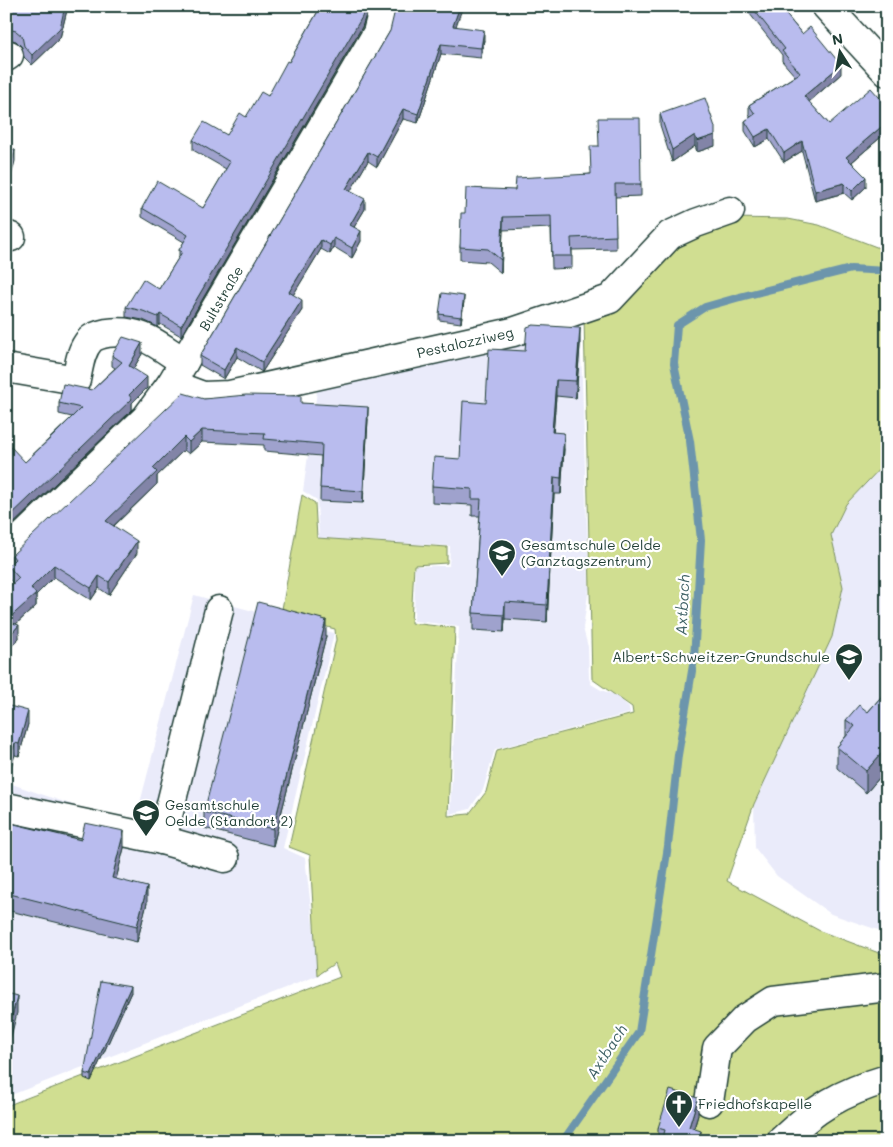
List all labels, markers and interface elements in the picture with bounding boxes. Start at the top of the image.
north arrow [816,28,866,78]
text: N [830,28,844,49]
street label: Bultstraße [194,262,247,334]
street label: Pestalozziweg [415,322,515,362]
place label: Gesamtschule Oelde (Ganztagszentrum) [521,535,661,570]
school or university icon: Gesamtschule Oelde (Ganztagszentrum) [487,538,517,577]
water label: Axtbach [670,574,694,636]
school or university icon: Albert-Schweitzer-Grundschule [834,642,864,681]
place label: Albert-Schweitzer-Grundschule [612,647,830,666]
place label: Gesamtschule Oelde (Standort 2) [165,795,293,830]
school or university icon: Gesamtschule Oelde (Standort 2) [131,798,161,837]
water label: Axtbach [581,1021,631,1082]
church icon: Friedhofskapelle [664,1089,694,1128]
place label: Friedhofskapelle [698,1094,812,1113]

